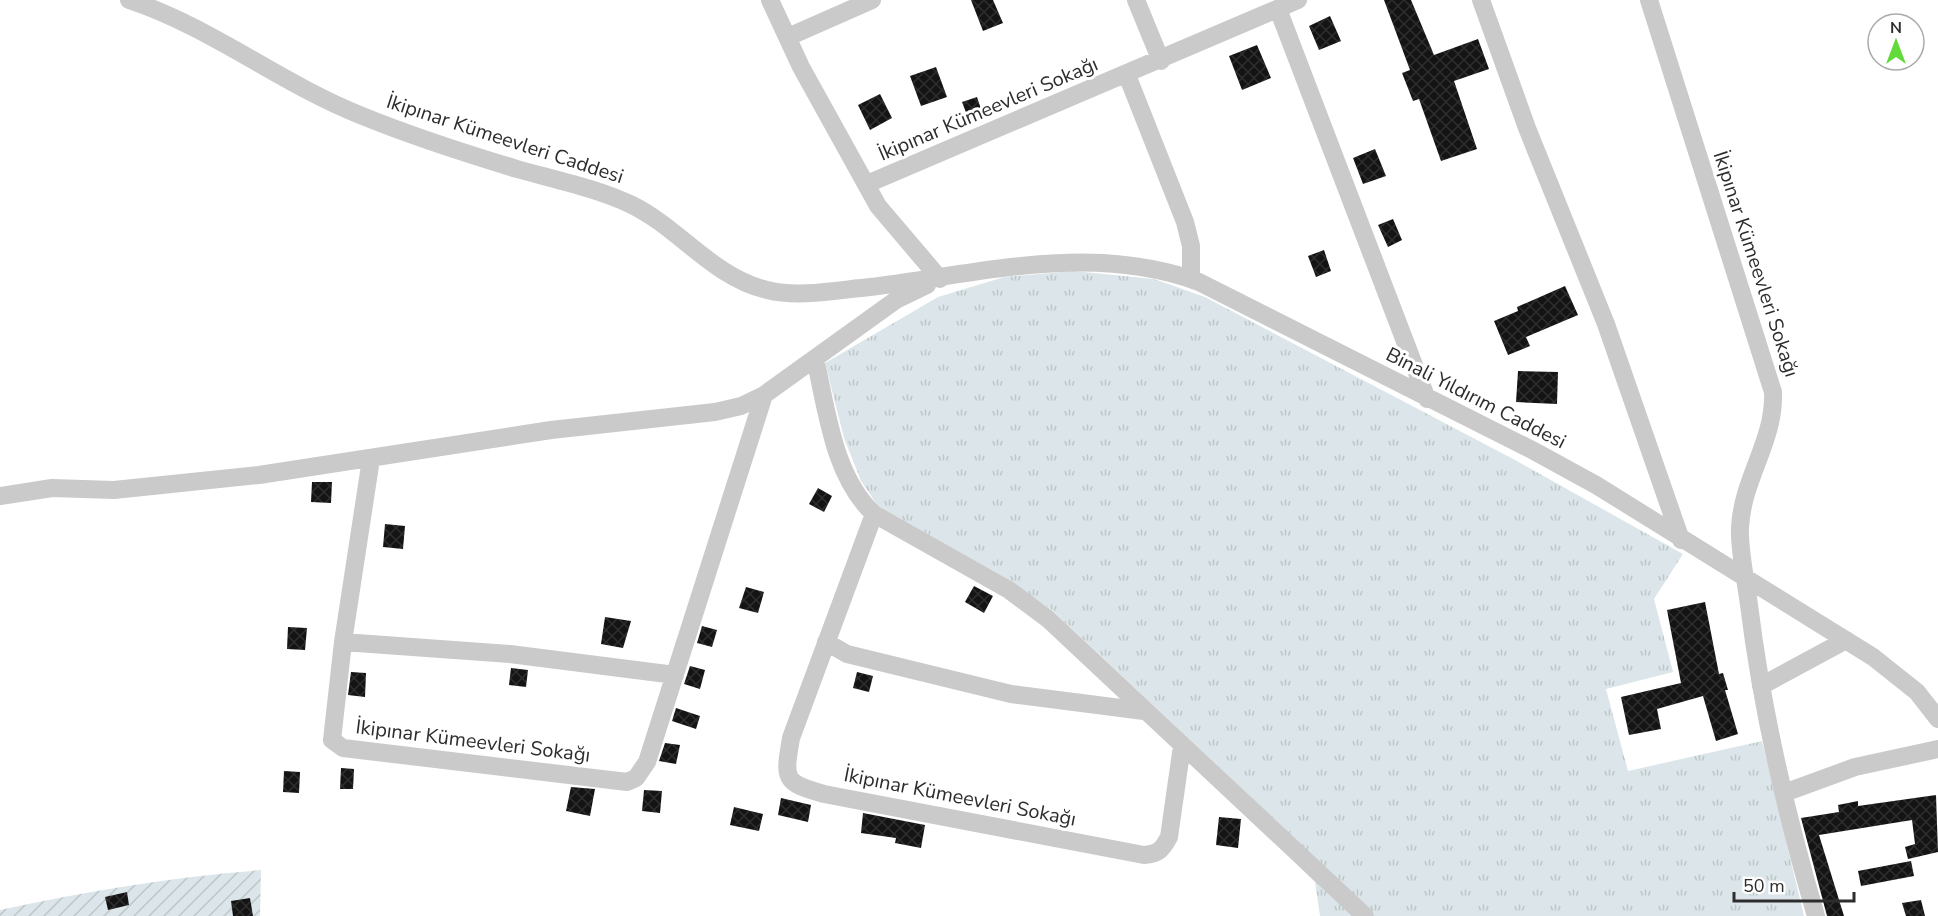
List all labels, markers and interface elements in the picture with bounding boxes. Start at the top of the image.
north arrow [1866,12,1926,72]
text: N [1890,17,1902,39]
street label: İkipınar Kümeevleri Sokağı [874,50,1102,168]
street label: İkipınar Kümeevleri Caddesi [383,88,627,190]
street label: İkipınar Kümeevleri Sokağı [1707,148,1805,380]
street label: Binali Yıldırım Caddesi [1381,341,1571,455]
street label: İkipınar Kümeevleri Sokağı [354,713,592,769]
street label: İkipınar Kümeevleri Sokağı [842,761,1078,833]
scale bar [1734,865,1854,903]
text: 50 m [1743,874,1785,898]

